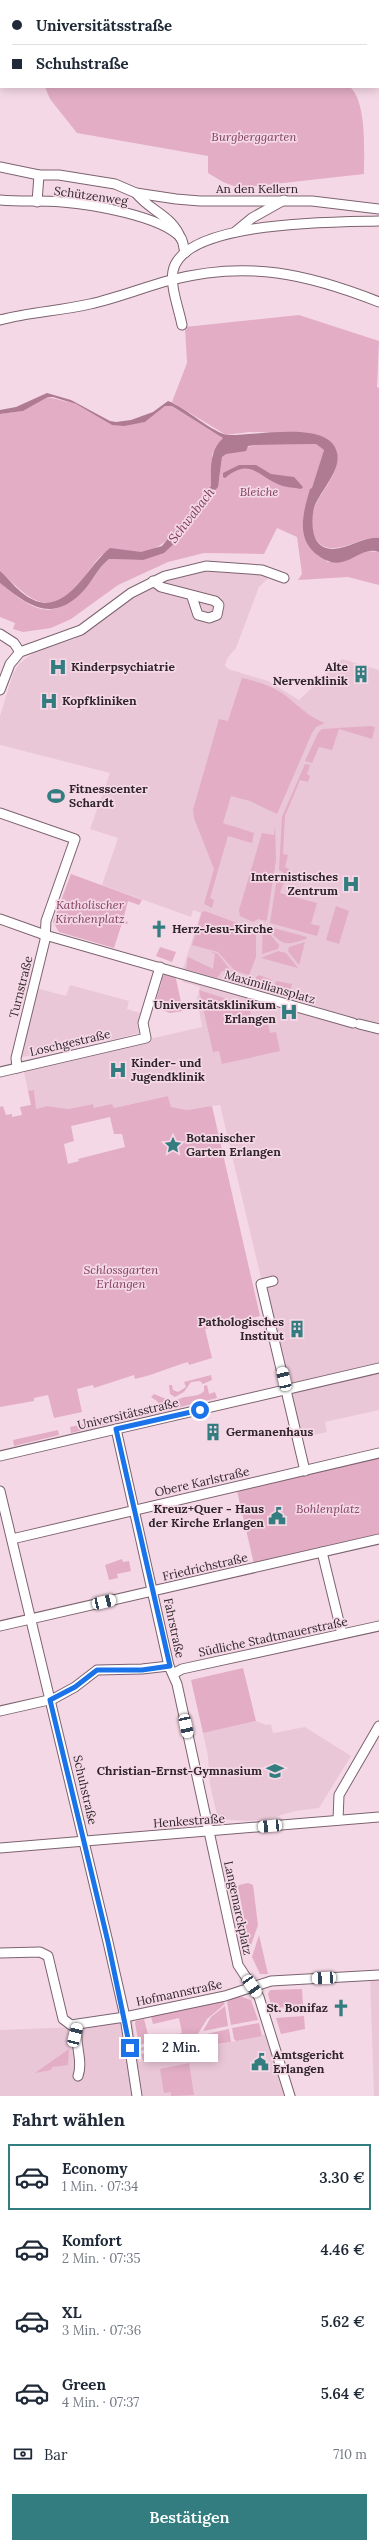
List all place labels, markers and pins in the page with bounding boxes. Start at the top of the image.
hospital icon: Kinderpsychiatrie [48,657,68,677]
place label: Kinderpsychiatrie [71,659,176,674]
place label: Alte Nervenklinik [273,659,349,688]
building icon: Alte Nervenklinik [351,664,371,684]
hospital icon: Kopfkliniken [39,691,59,711]
place label: Kopfkliniken [62,693,137,708]
place label: Fitnesscenter Schardt [69,781,148,810]
sports icon: Fitnesscenter Schardt [46,786,66,806]
place label: Internistisches Zentrum [251,869,338,898]
hospital icon: Internistisches Zentrum [341,874,361,894]
church icon: Herz-Jesu-Kirche [149,919,169,939]
place label: Herz-Jesu-Kirche [172,921,273,936]
place label: Universitätsklinikum Erlangen [154,997,276,1026]
hospital icon: Universitätsklinikum Erlangen [279,1002,299,1022]
place label: Kinder- und Jugendklinik [131,1055,205,1084]
hospital icon: Kinder- und Jugendklinik [108,1060,128,1080]
place label: Botanischer Garten Erlangen [186,1130,281,1159]
place icon: Botanischer Garten Erlangen [163,1135,183,1155]
place label: Pathologisches Institut [198,1314,285,1343]
building icon: Pathologisches Institut [287,1319,307,1339]
building icon: Germanenhaus [203,1422,223,1442]
place label: Germanenhaus [226,1424,314,1439]
place label: Kreuz+Quer - Haus der Kirche Erlangen [149,1501,264,1530]
public building icon: Kreuz+Quer - Haus der Kirche Erlangen [267,1506,287,1526]
school or university icon: Christian-Ernst-Gymnasium [265,1761,285,1781]
place label: Christian-Ernst-Gymnasium [97,1763,262,1778]
church icon: St. Bonifaz [331,1998,351,2018]
place label: St. Bonifaz [267,2000,328,2015]
place label: Amtsgericht Erlangen [273,2047,345,2076]
public building icon: Amtsgericht Erlangen [250,2052,270,2072]

